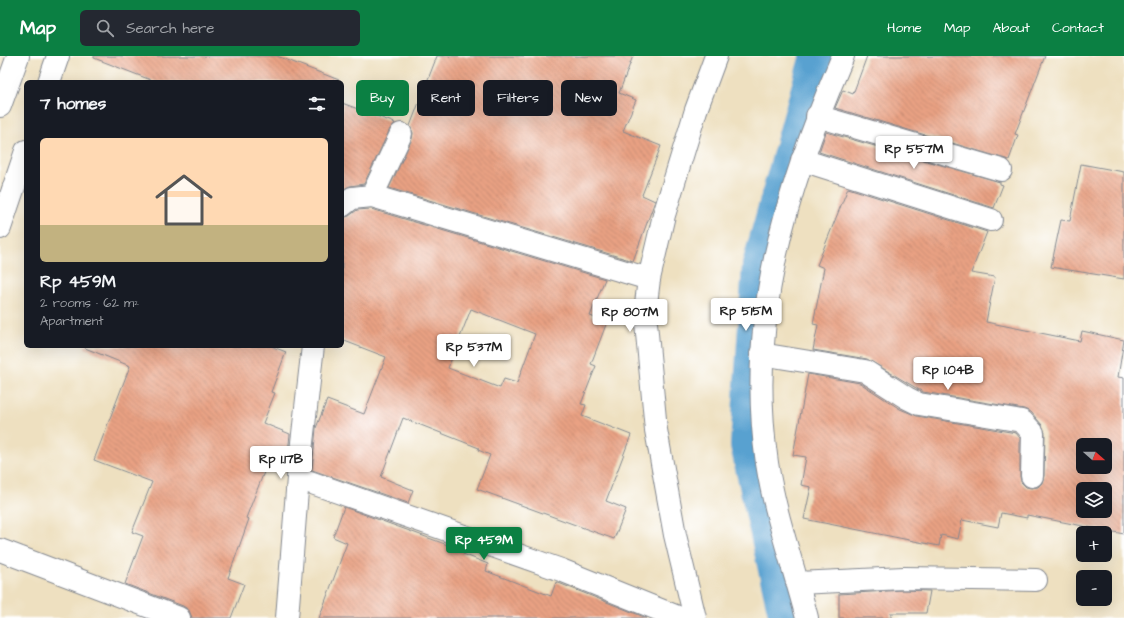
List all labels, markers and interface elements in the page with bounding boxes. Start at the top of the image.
search box [80,10,360,46]
text: Map [20,15,56,42]
icon: search [94,17,116,39]
text: Search here [126,18,215,39]
text: Home [887,18,922,38]
text: Map [944,18,970,38]
text: About [992,18,1030,38]
text: Contact [1052,18,1104,38]
chip: Buy [356,80,409,116]
chip: Rent [417,80,475,116]
chip: Filters [483,80,553,116]
chip: New [561,80,617,116]
text: 7 homes [40,92,106,116]
icon: filters [306,93,328,115]
pin: Rp 557M [877,136,951,170]
text: Rp 557M [885,140,943,158]
icon: home [148,164,220,236]
text: Rp 459M [40,270,116,294]
text: 2 rooms · 62 m² [40,294,139,312]
pin: Rp 515M [709,298,783,332]
pin: Rp 807M [593,299,667,333]
text: Rp 515M [720,302,772,320]
text: Rp 807M [601,303,659,321]
text: Apartment [40,312,104,330]
pin: Rp 537M [437,334,511,368]
text: Rp 537M [446,338,502,356]
pin: Rp 1.04B [907,357,989,391]
text: Rp 1.04B [922,361,974,379]
north arrow [1076,438,1112,474]
map controls [1076,438,1112,606]
pin: Rp 1.17B [240,446,322,480]
text: Rp 1.17B [259,450,303,468]
button: layers [1076,482,1112,518]
button: + [1076,526,1112,562]
pin: Rp 459M [447,527,521,561]
text: Rp 459M [455,531,513,549]
button: − [1076,570,1112,606]

